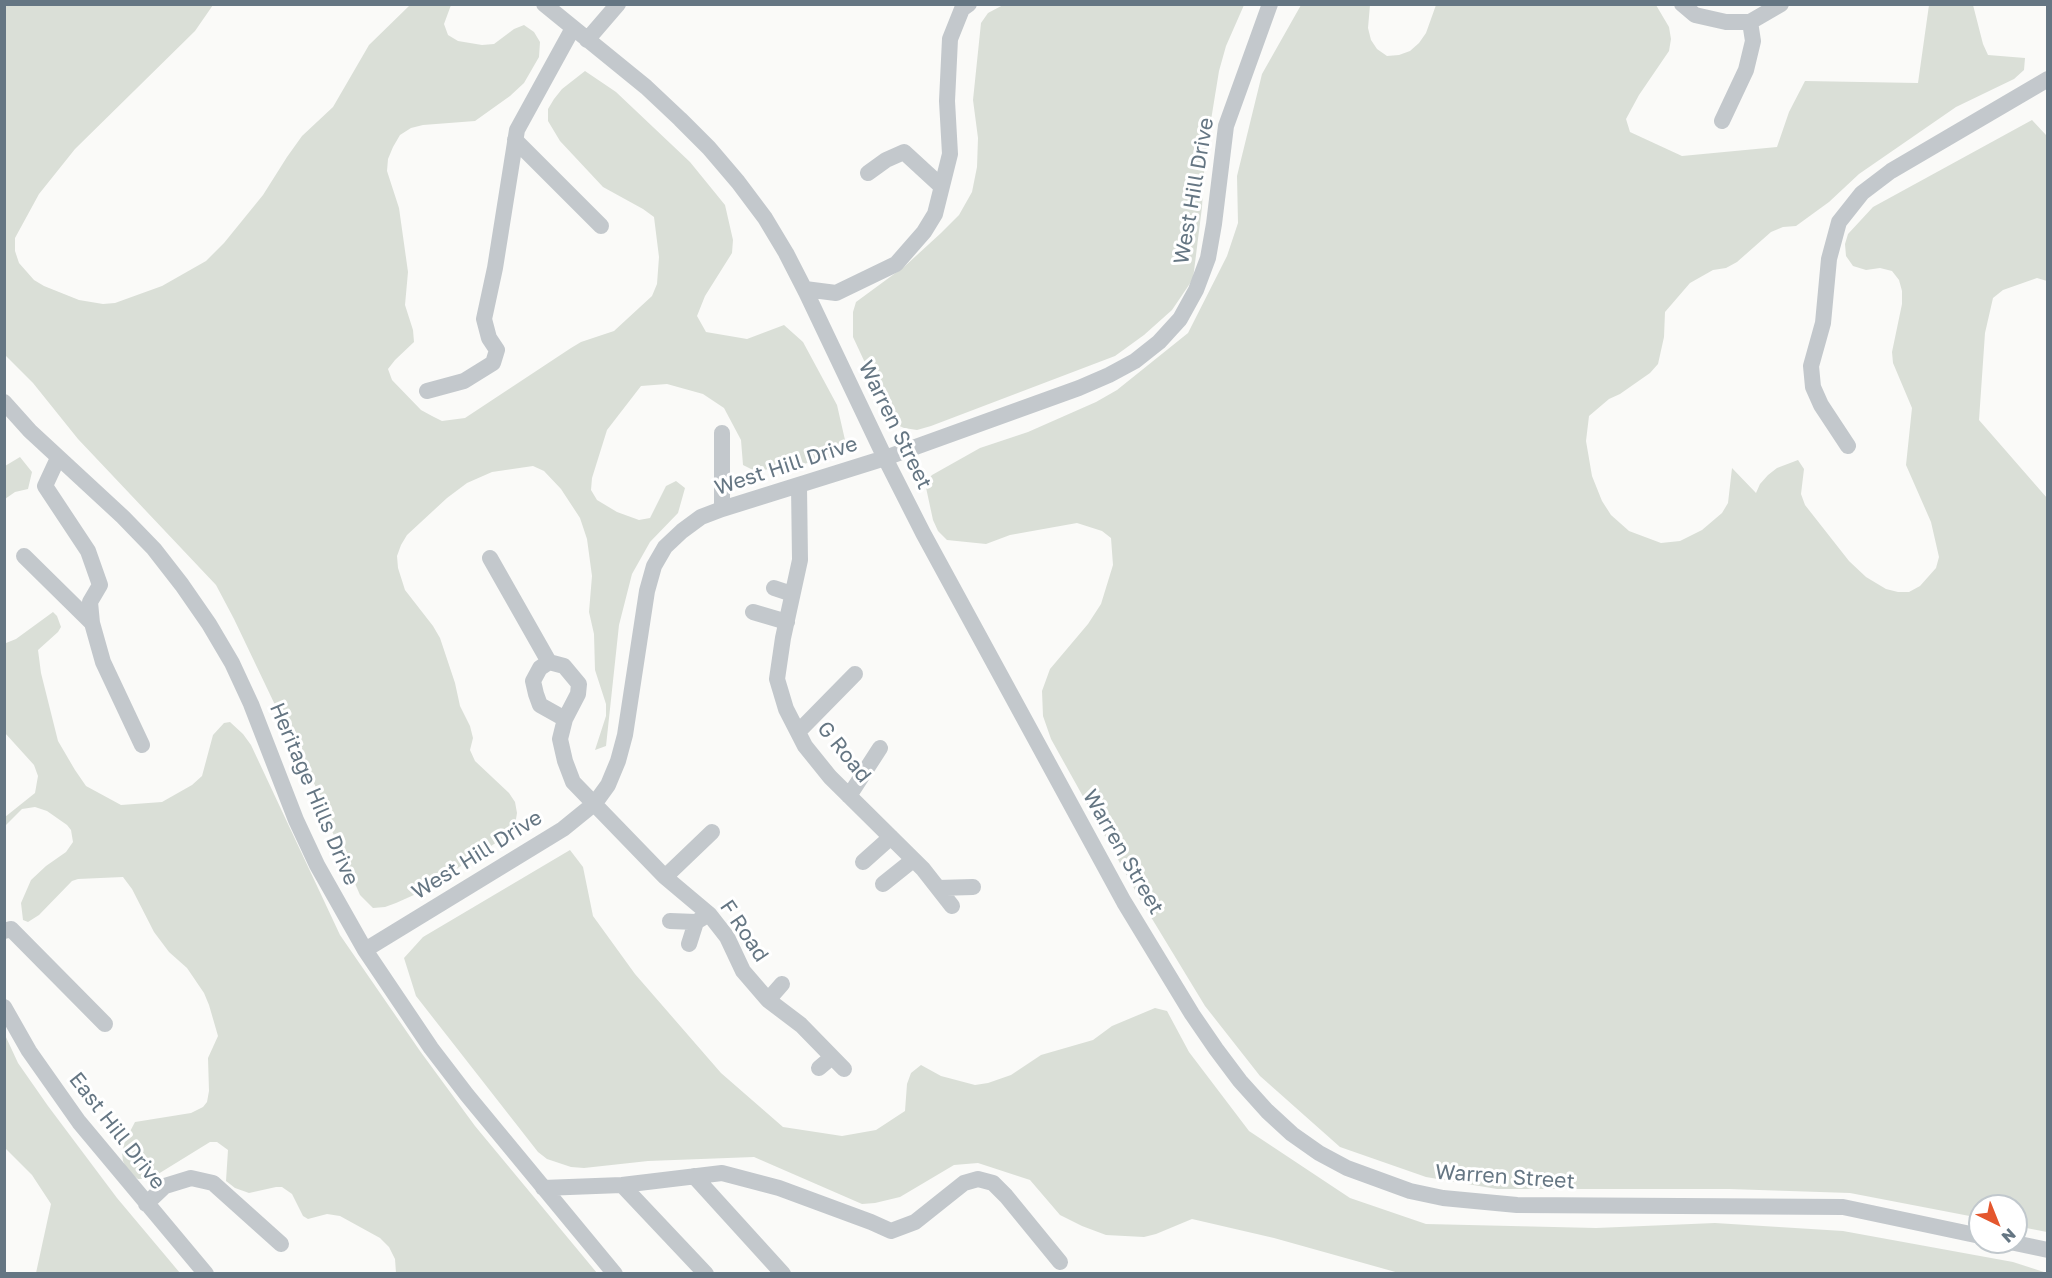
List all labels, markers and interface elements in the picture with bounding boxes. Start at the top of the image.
street label: West Hill Drive [1169,116,1219,266]
street label: Warren Street [853,357,937,493]
street label: West Hill Drive [711,431,861,501]
street label: Heritage Hills Drive [264,699,364,889]
street label: G Road [812,716,876,788]
street label: Warren Street [1077,785,1169,919]
street label: West Hill Drive [407,805,547,905]
street label: F Road [714,895,774,967]
street label: East Hill Drive [63,1067,171,1195]
street label: Warren Street [1434,1160,1576,1194]
north arrow [1968,1194,2028,1254]
text: N [1998,1224,2020,1247]

